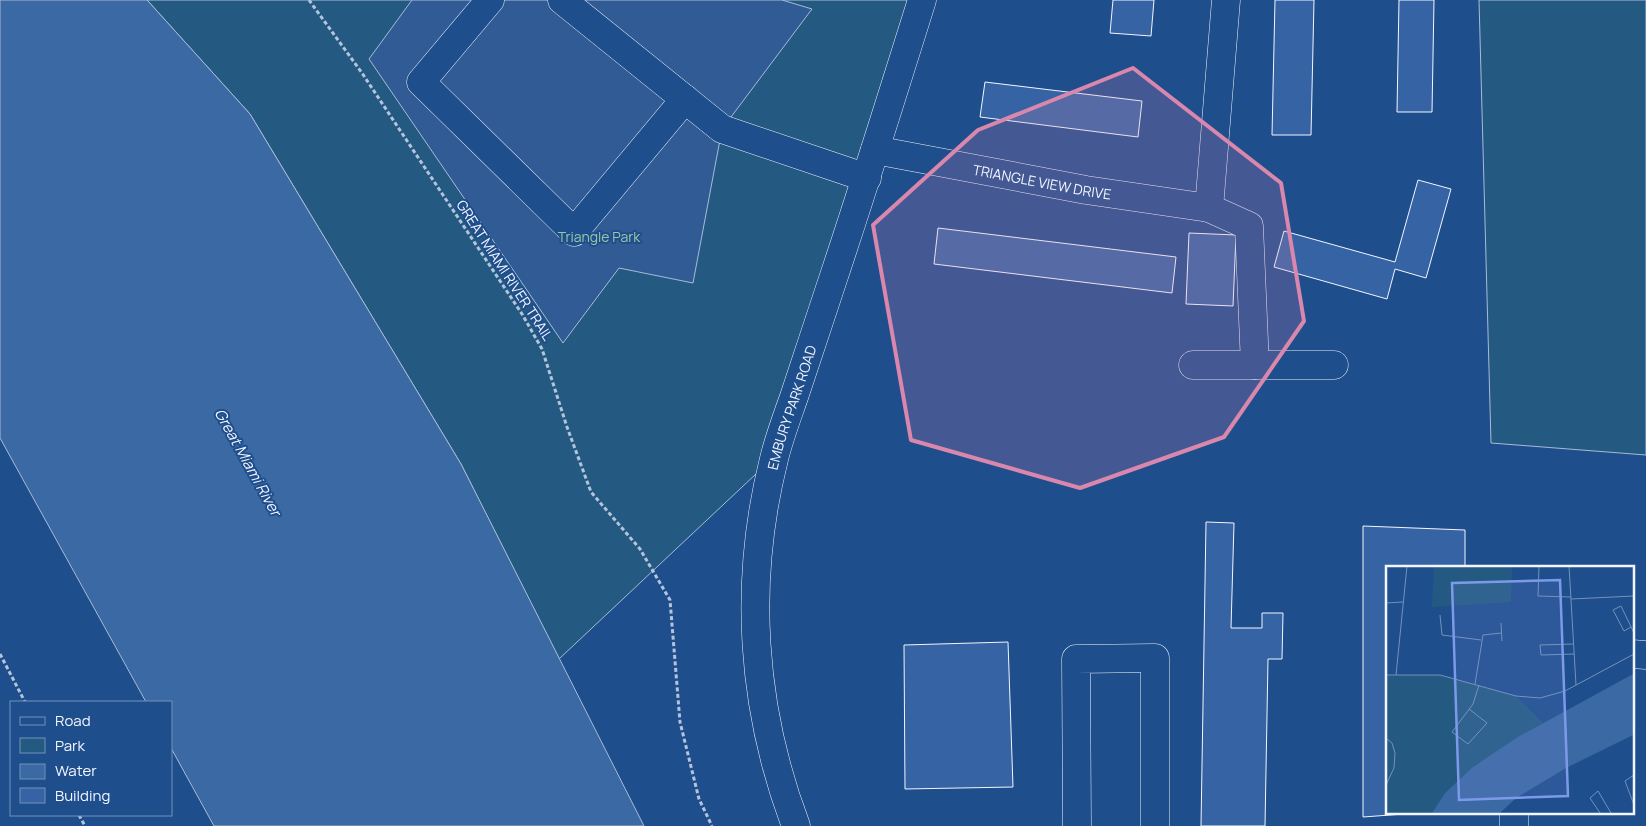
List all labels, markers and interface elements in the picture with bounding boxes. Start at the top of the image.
street label: TRIANGLE VIEW DRIVE [971,159,1113,203]
street label: GREAT MIAMI RIVER TRAIL [452,196,558,344]
park label: Triangle Park [558,227,641,246]
street label: EMBURY PARK ROAD [762,342,820,472]
water label: Great Miami River [210,404,288,522]
inset map [1386,566,1634,814]
legend [10,701,172,816]
text: Road [55,710,91,731]
text: Park [55,735,85,756]
text: Water [55,760,97,781]
text: Building [55,785,110,806]

